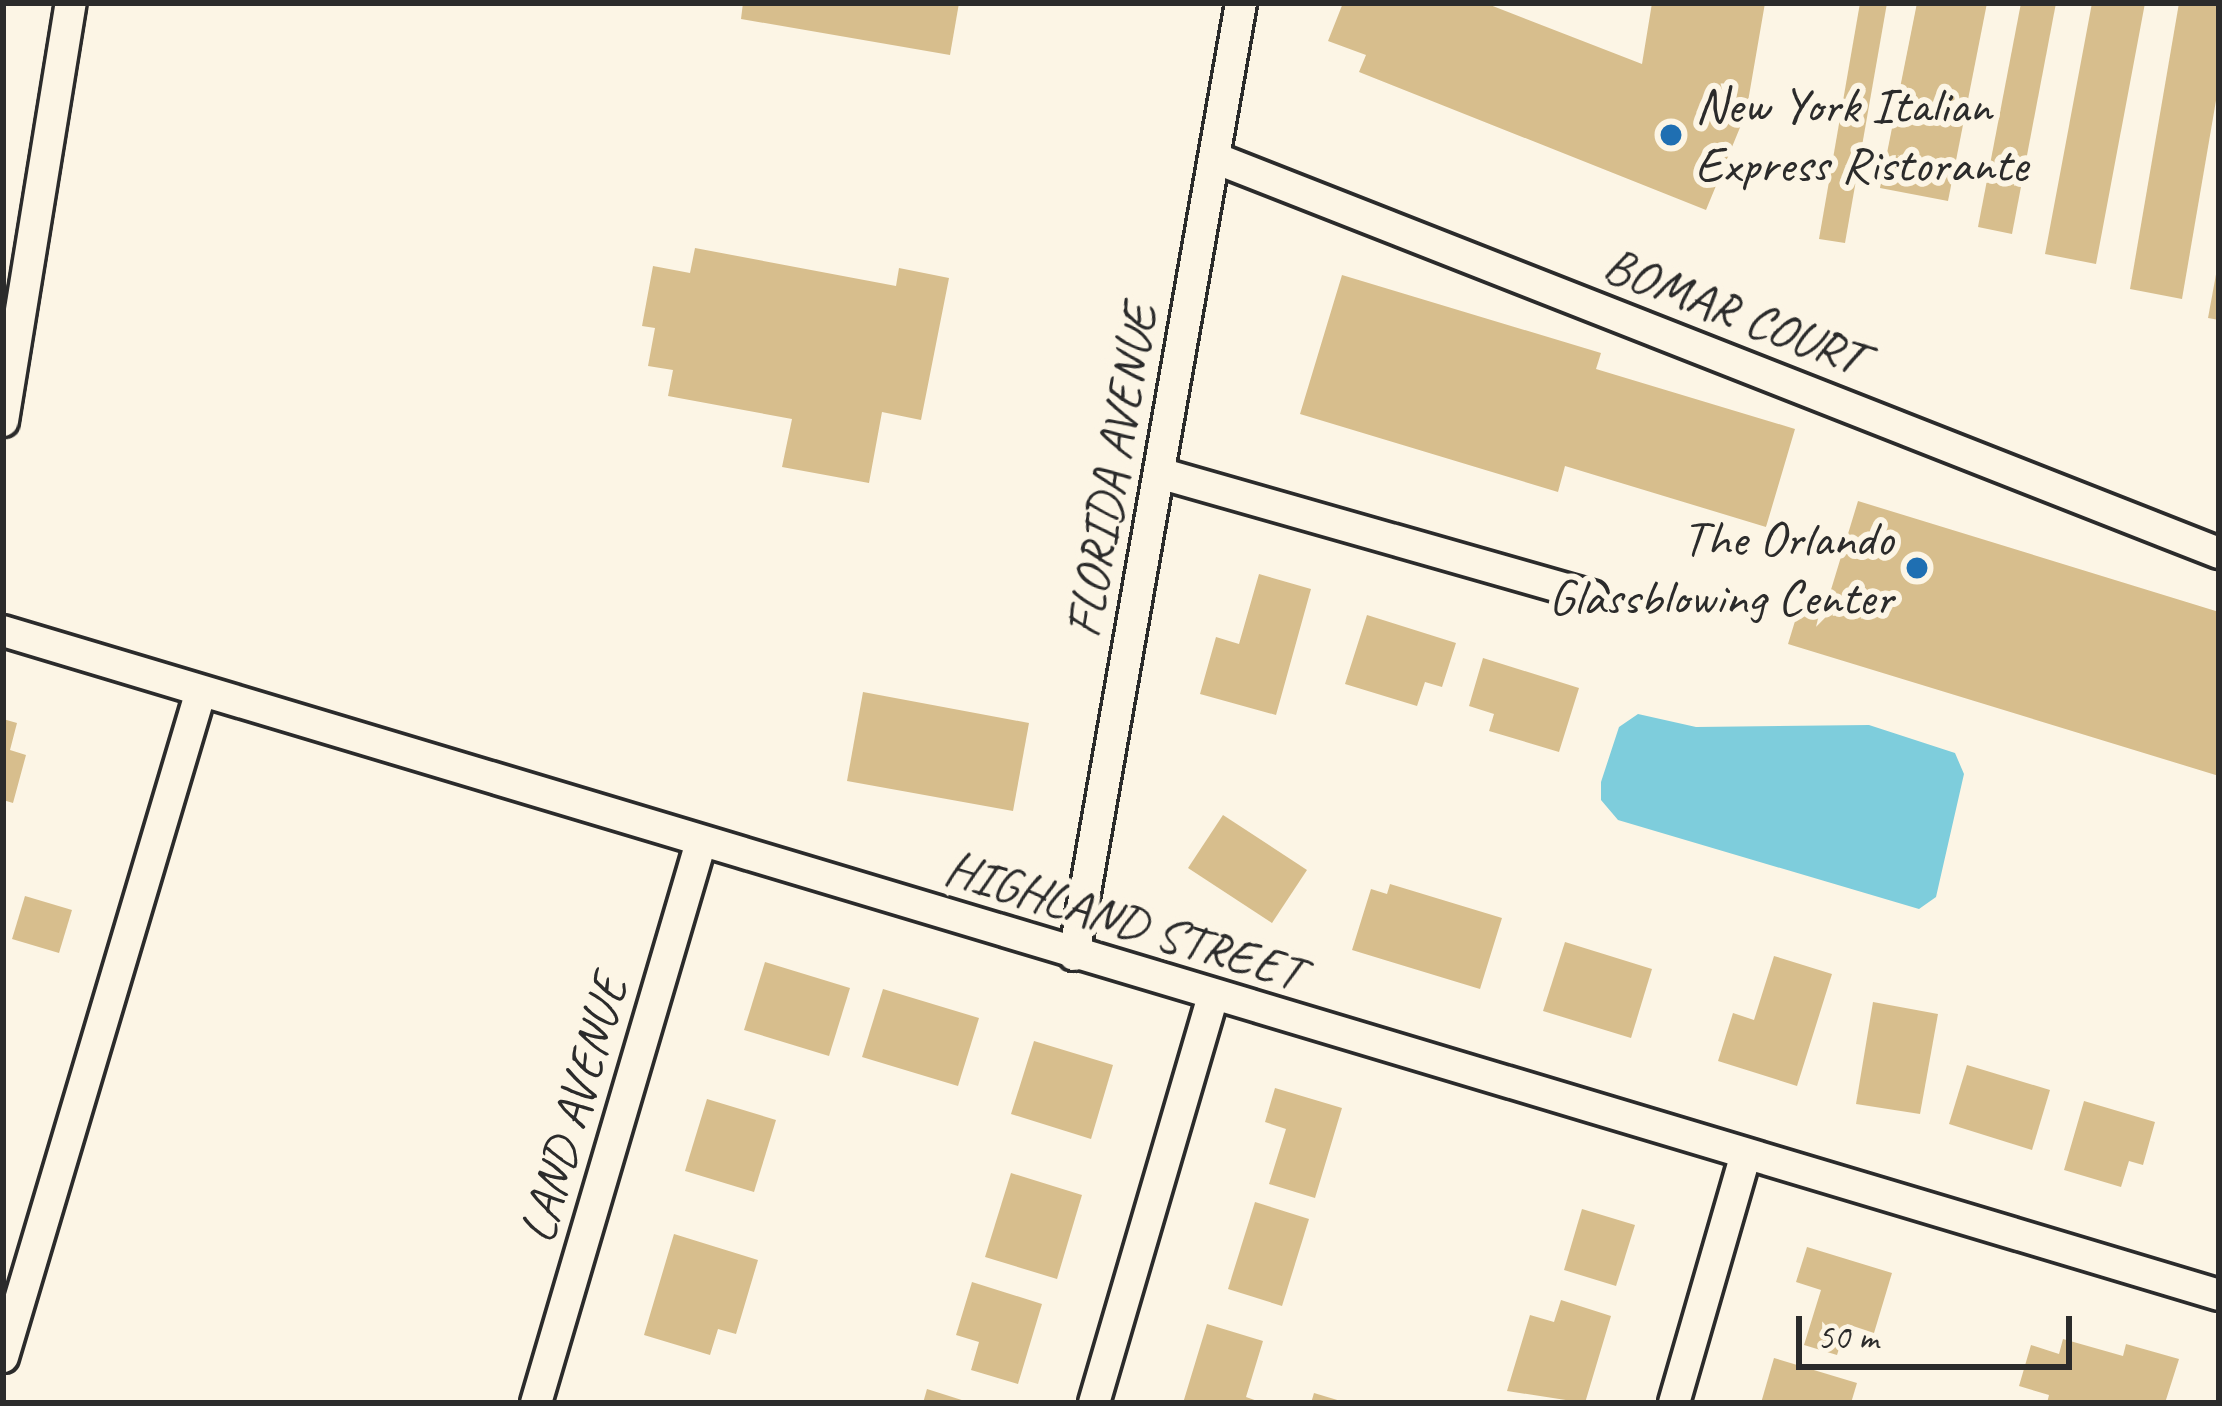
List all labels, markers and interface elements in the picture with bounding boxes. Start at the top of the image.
place label: New York Italian Express Ristorante [1695,75,2026,195]
marker: New York Italian Express Ristorante [1658,122,1684,148]
street label: BOMAR COURT [1595,233,1873,389]
street label: FLORIDA AVENUE [1052,300,1170,642]
place label: The Orlando Glassblowing Center [1548,508,1893,628]
marker: The Orlando Glassblowing Center [1904,555,1930,581]
street label: HIGHLAND STREET [938,837,1310,1003]
street label: LAND AVENUE [506,969,640,1249]
scale bar [1802,1292,2078,1366]
text: 50 m [1817,1314,1878,1360]

